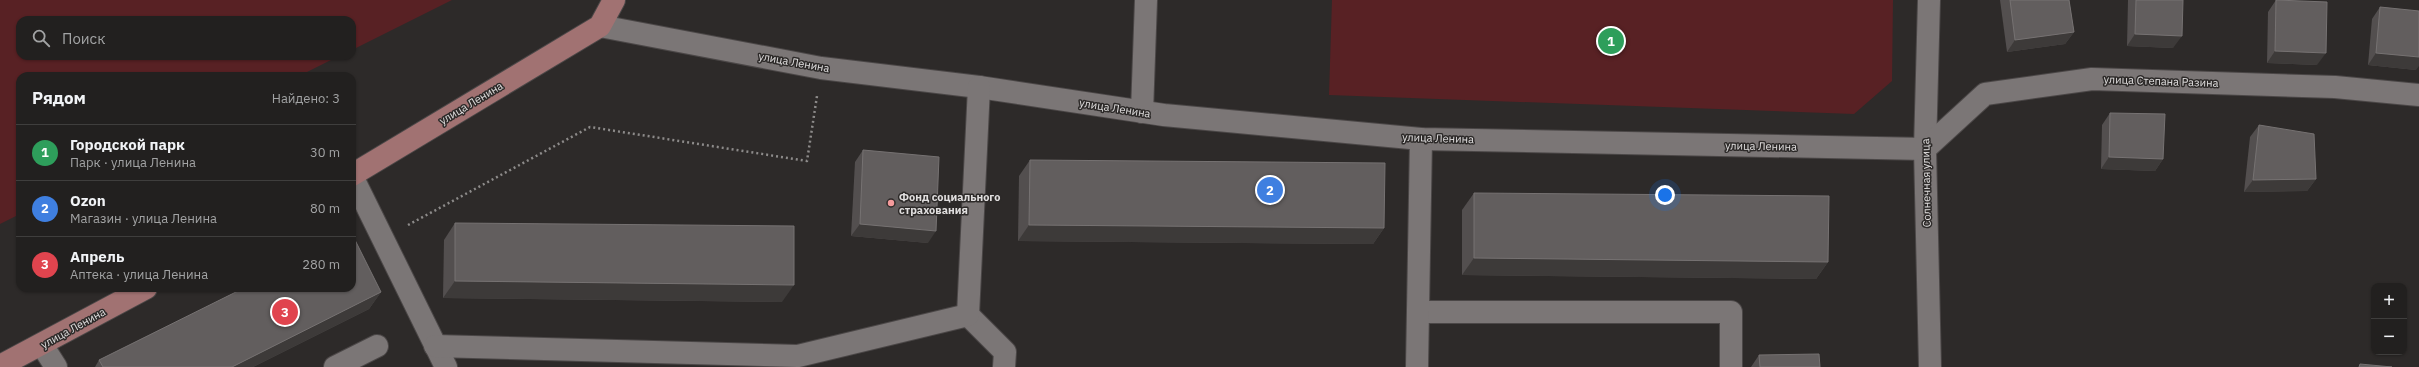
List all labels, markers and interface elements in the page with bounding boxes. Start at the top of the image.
search box [16,16,356,60]
pin: 1 [1598,26,1624,56]
icon: search [30,27,52,49]
text: Поиск [62,29,105,48]
street label: улица Ленина [757,49,831,75]
street label: улица Степана Разина [2103,72,2219,90]
street label: улица Ленина [437,78,506,128]
text: Рядом [32,87,86,109]
text: Найдено: 3 [272,90,340,107]
street label: улица Ленина [1078,95,1152,121]
street label: улица Ленина [1402,130,1474,146]
text: Городской парк [70,135,185,154]
street label: улица Ленина [1725,138,1797,154]
street label: Солнечная улица [1918,138,1934,228]
text: 1 [41,144,49,161]
text: 30 m [310,144,340,161]
text: Парк · улица Ленина [70,154,196,171]
pin: 2 [1257,175,1283,205]
your location [1655,185,1675,205]
place label: Фонд социального страхования [899,190,1000,217]
text: Ozon [70,191,106,210]
marker: Фонд социального страхования [886,198,896,208]
text: 2 [41,200,49,217]
text: 80 m [310,200,340,217]
text: Магазин · улица Ленина [70,210,217,227]
text: Апрель [70,247,124,266]
text: 3 [41,256,49,273]
text: 280 m [302,256,340,273]
text: Аптека · улица Ленина [70,266,208,283]
map controls [2371,283,2407,355]
button: + [2371,283,2407,319]
pin: 3 [272,297,298,327]
street label: улица Ленина [38,304,108,352]
button: − [2371,319,2407,355]

